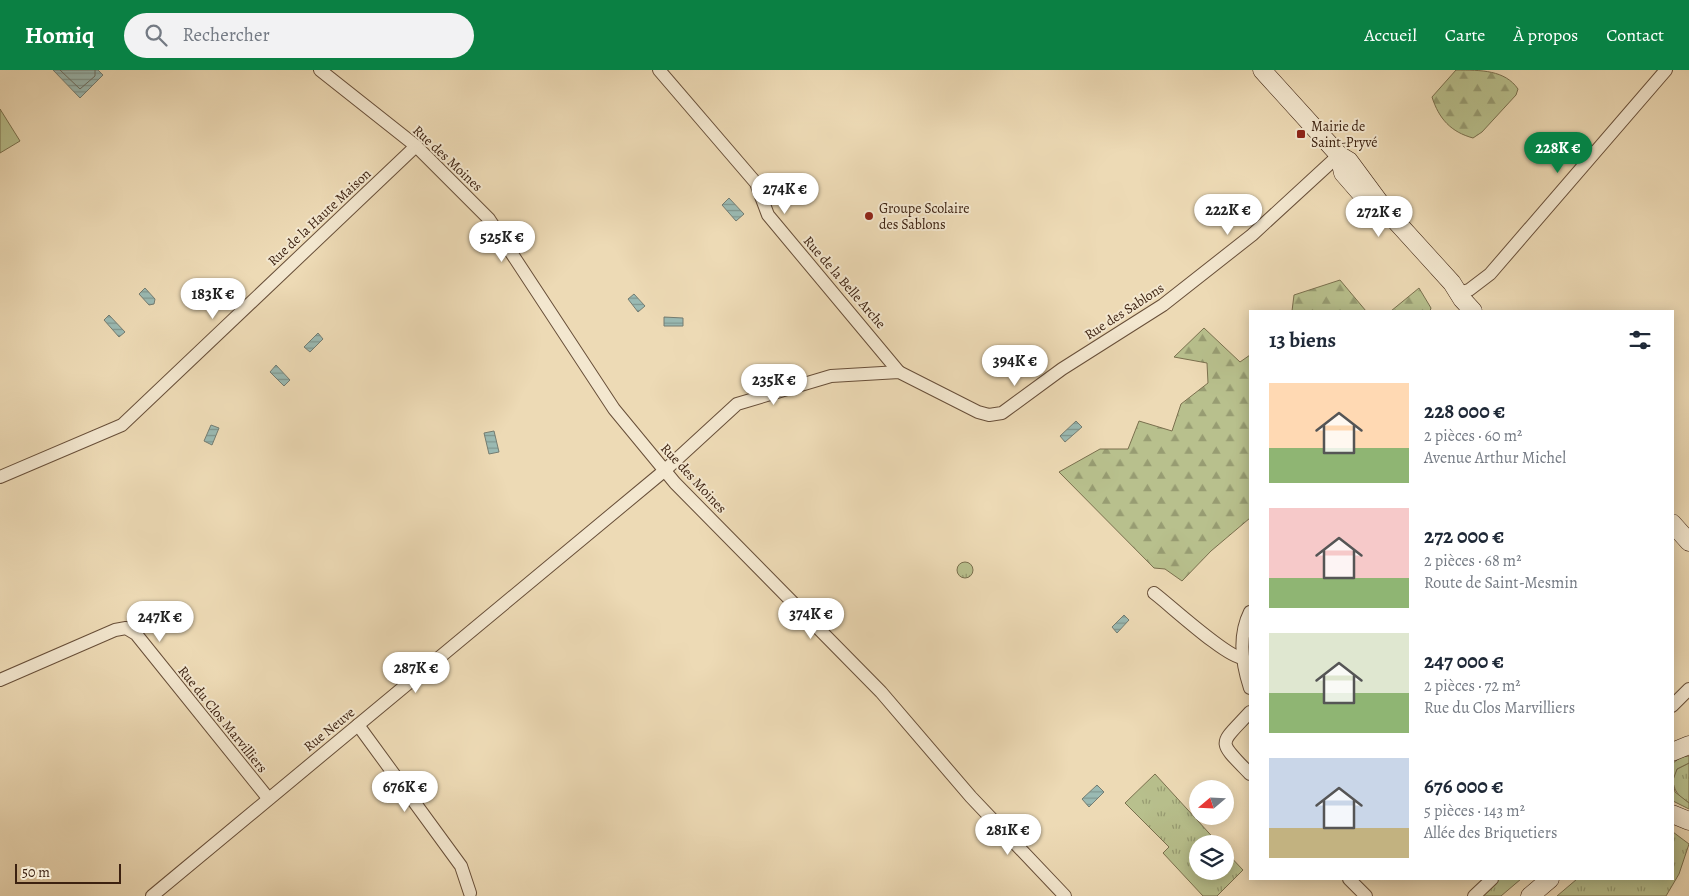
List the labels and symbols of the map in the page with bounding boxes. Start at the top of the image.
place label: Mairie de Saint-Pryvé [1311,117,1377,152]
street label: Rue des Moines [409,121,487,196]
marker: Mairie de Saint-Pryvé [1295,128,1307,140]
pin: 228K € [1517,132,1599,174]
street label: Rue de la Haute Maison [264,164,375,270]
pin: 274K € [744,172,826,215]
pin: 222K € [1187,194,1269,236]
pin: 272K € [1338,196,1420,238]
place label: Groupe Scolaire des Sablons [879,199,969,234]
marker: Groupe Scolaire des Sablons [863,210,875,222]
pin: 525K € [461,220,543,263]
street label: Rue de la Belle Arche [799,232,890,333]
pin: 183K € [172,278,254,320]
street label: Rue des Sablons [1081,279,1168,344]
pin: 394K € [974,344,1056,387]
pin: 235K € [733,364,815,406]
street label: Rue des Moines [656,439,731,517]
pin: 374K € [770,598,852,640]
pin: 247K € [119,600,201,643]
pin: 287K € [375,652,457,694]
street label: Rue du Clos Marvilliers [174,662,272,777]
street label: Rue Neuve [300,703,359,756]
pin: 676K € [364,770,446,813]
north arrow [1189,780,1234,825]
pin: 281K € [967,814,1049,856]
scale bar [15,861,121,884]

